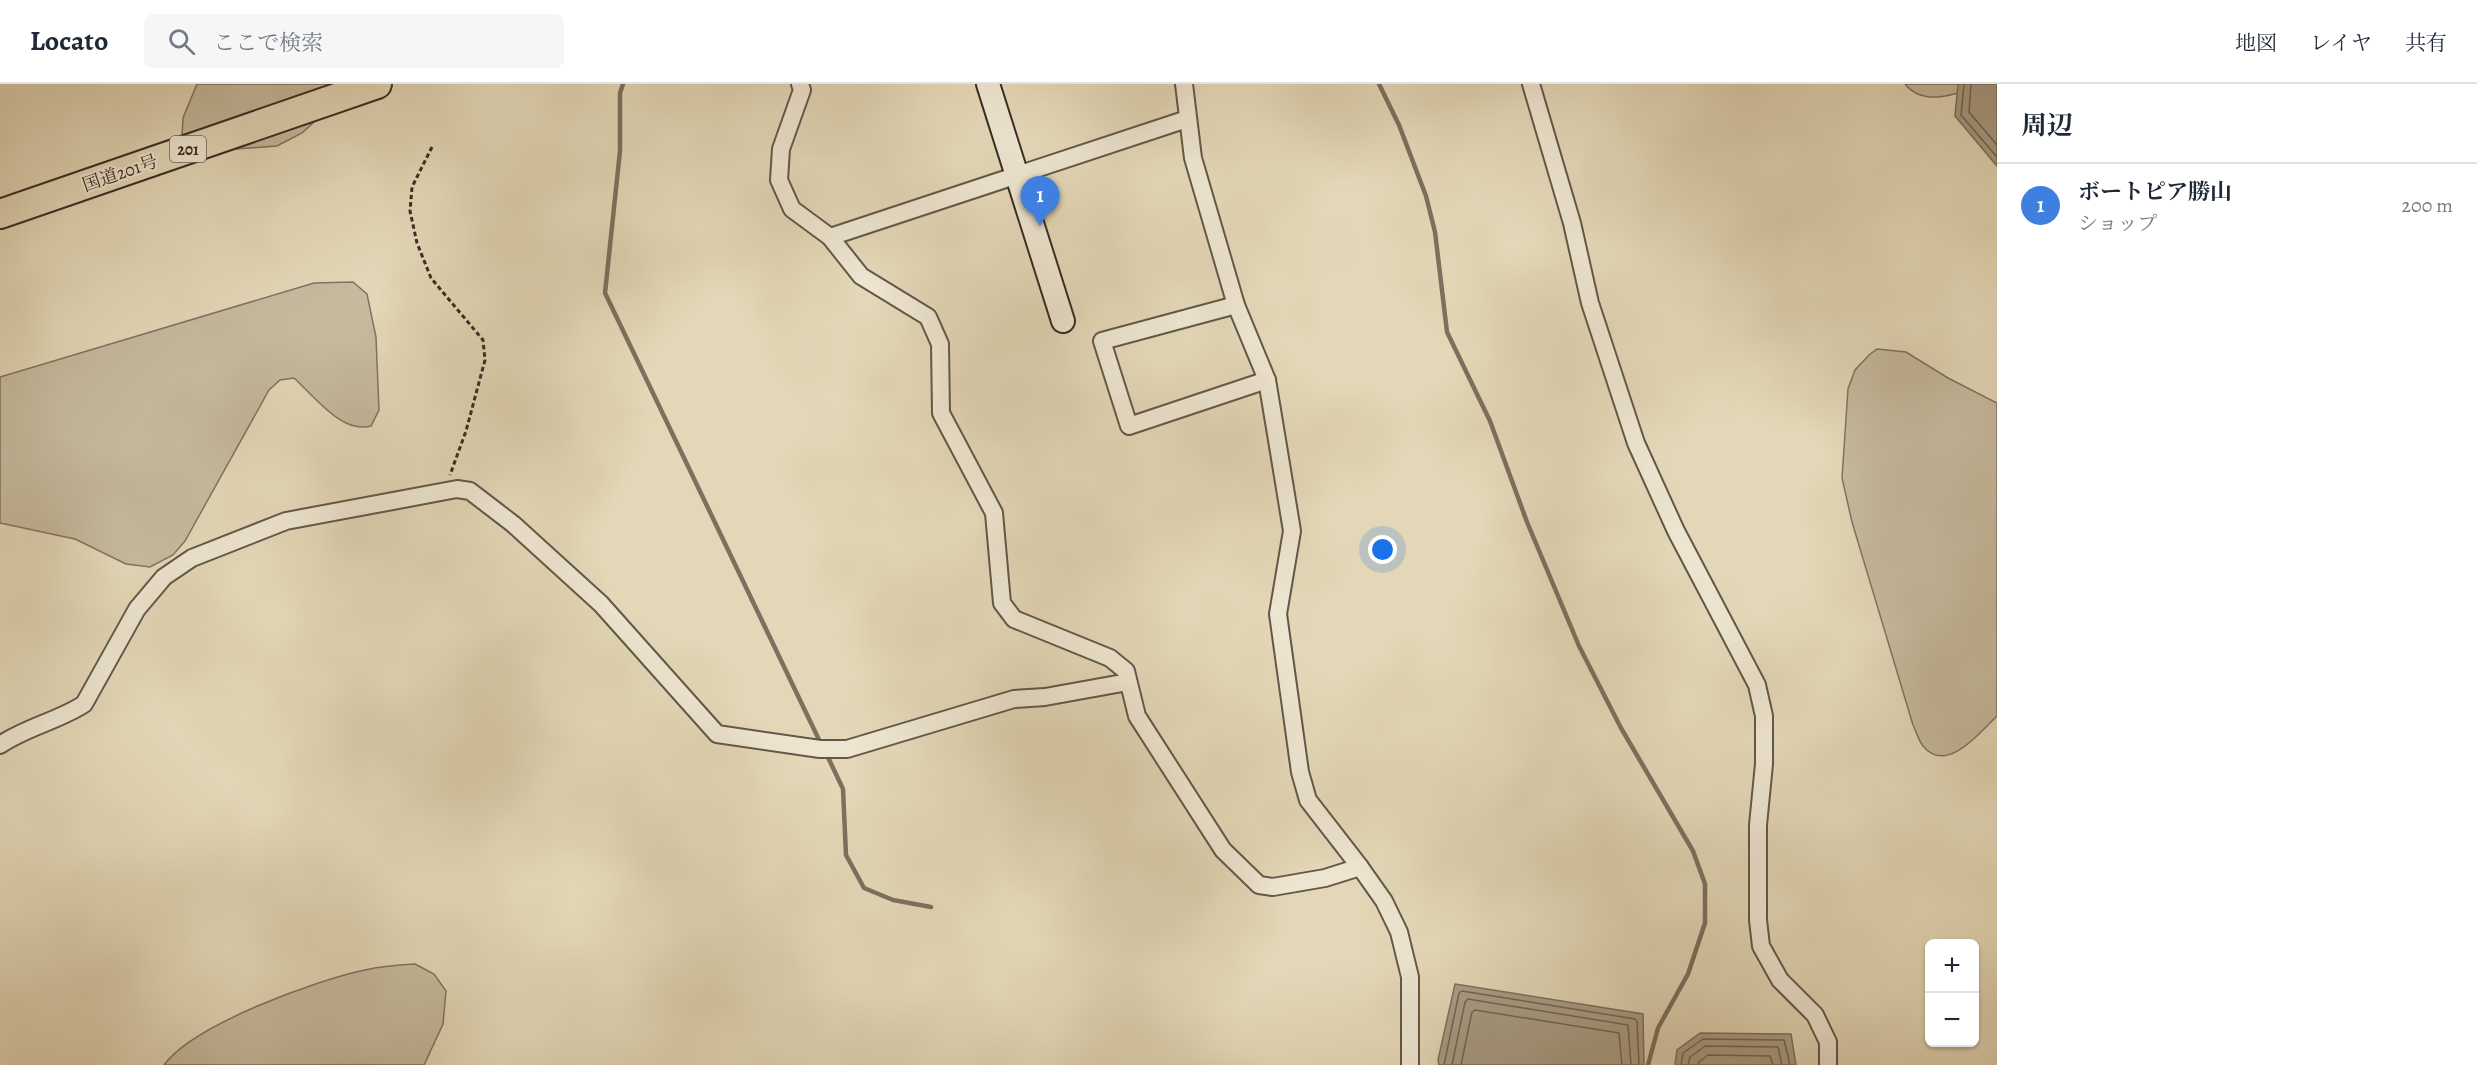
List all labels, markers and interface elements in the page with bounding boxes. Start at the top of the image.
search box [144,14,564,68]
text: Locato [30,22,108,60]
icon: search [165,25,198,58]
text: ここで検索 [213,28,323,58]
text: 地図 [2235,29,2277,57]
text: レイヤ [2310,29,2372,57]
text: 共有 [2405,29,2447,57]
text: 周辺 [2021,108,2073,143]
road number: 201 [170,136,206,162]
street label: 国道201号 [79,149,161,197]
pin: 1 [1020,176,1060,226]
text: ボートピア勝山 [2078,177,2232,207]
text: 1 [2037,192,2044,219]
text: 200 m [2402,192,2453,219]
text: ショップ [2078,210,2158,237]
your location [1368,535,1397,564]
map controls [1925,939,1979,1047]
button: + [1925,939,1979,993]
button: − [1925,993,1979,1047]

